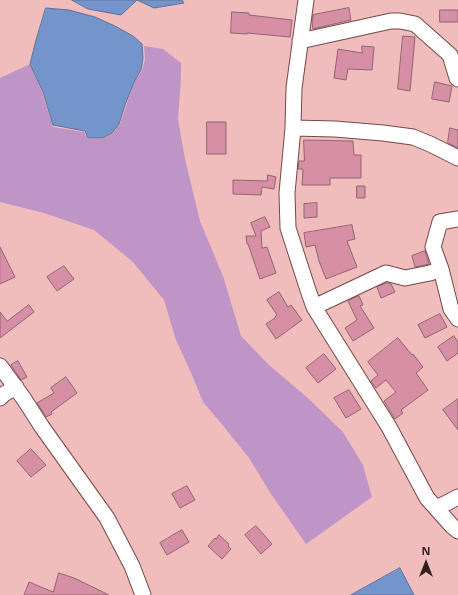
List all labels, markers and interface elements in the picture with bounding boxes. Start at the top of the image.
north arrow [406,543,446,583]
text: N [422,543,430,558]

